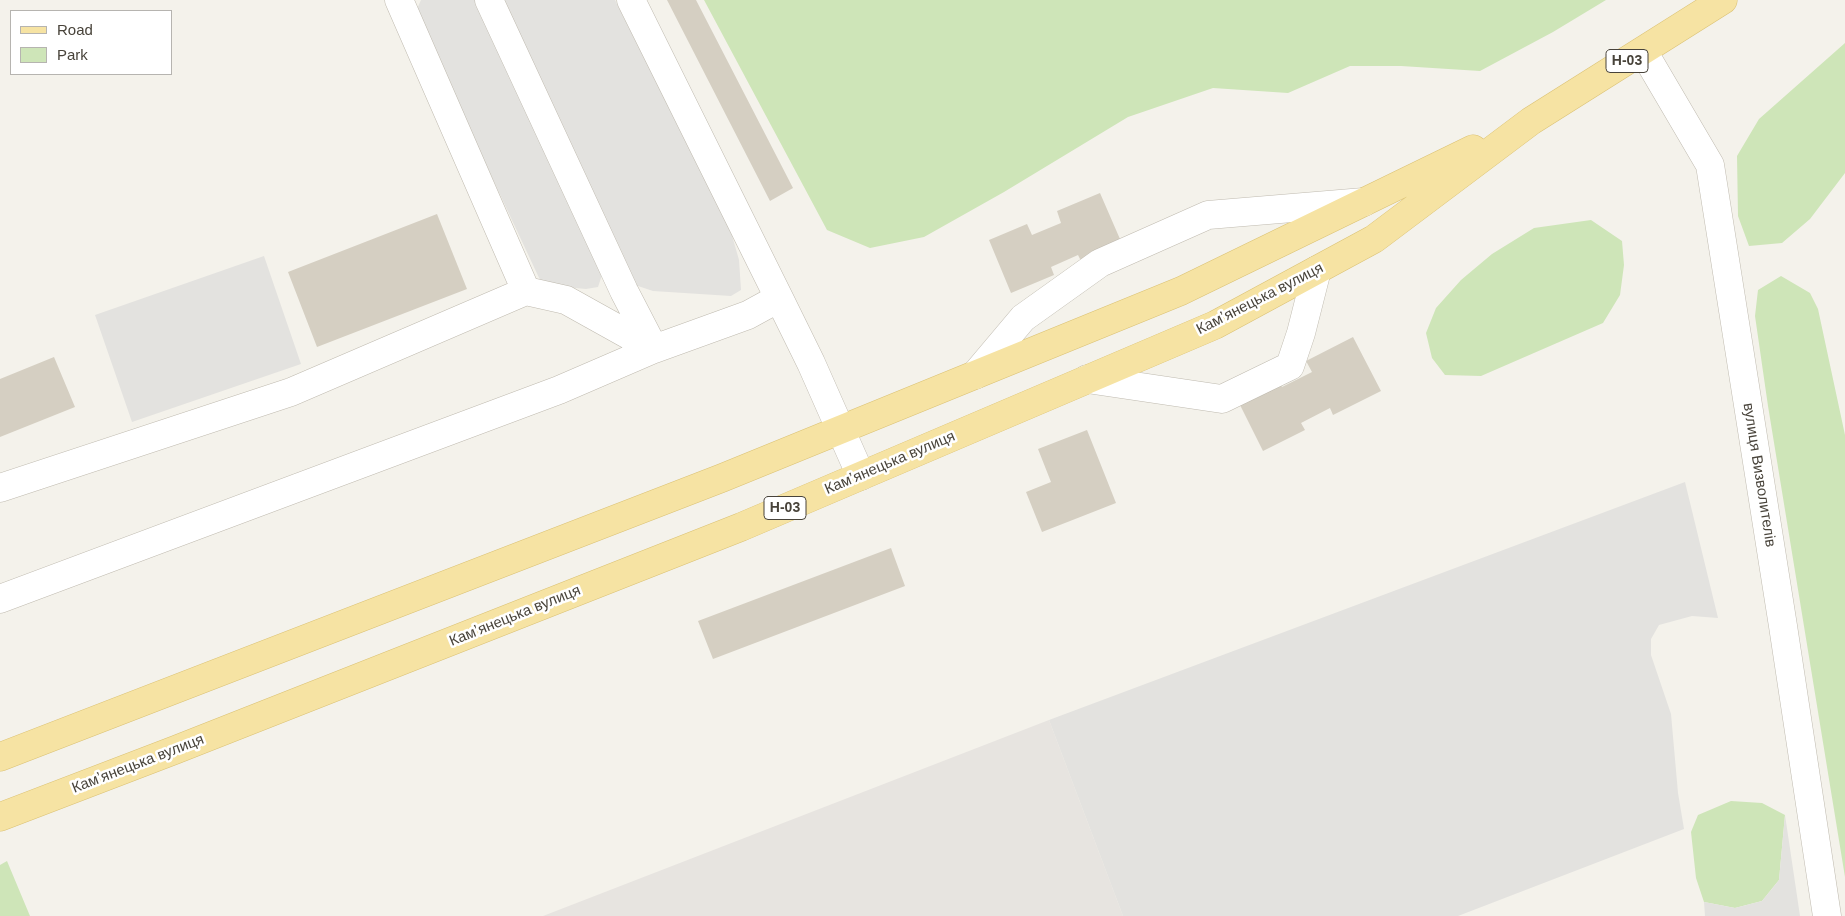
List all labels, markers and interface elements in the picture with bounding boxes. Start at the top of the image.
legend [10,10,172,75]
text: Road [57,21,93,38]
text: Park [57,46,88,63]
road number: Н-03 [1606,49,1648,72]
street label: Камʼянецька вулиця [1194,259,1326,339]
street label: вулиця Визволителів [1739,402,1779,548]
street label: Камʼянецька вулиця [822,427,958,499]
road number: Н-03 [764,496,806,520]
street label: Камʼянецька вулиця [447,581,583,651]
street label: Камʼянецька вулиця [69,731,207,797]

